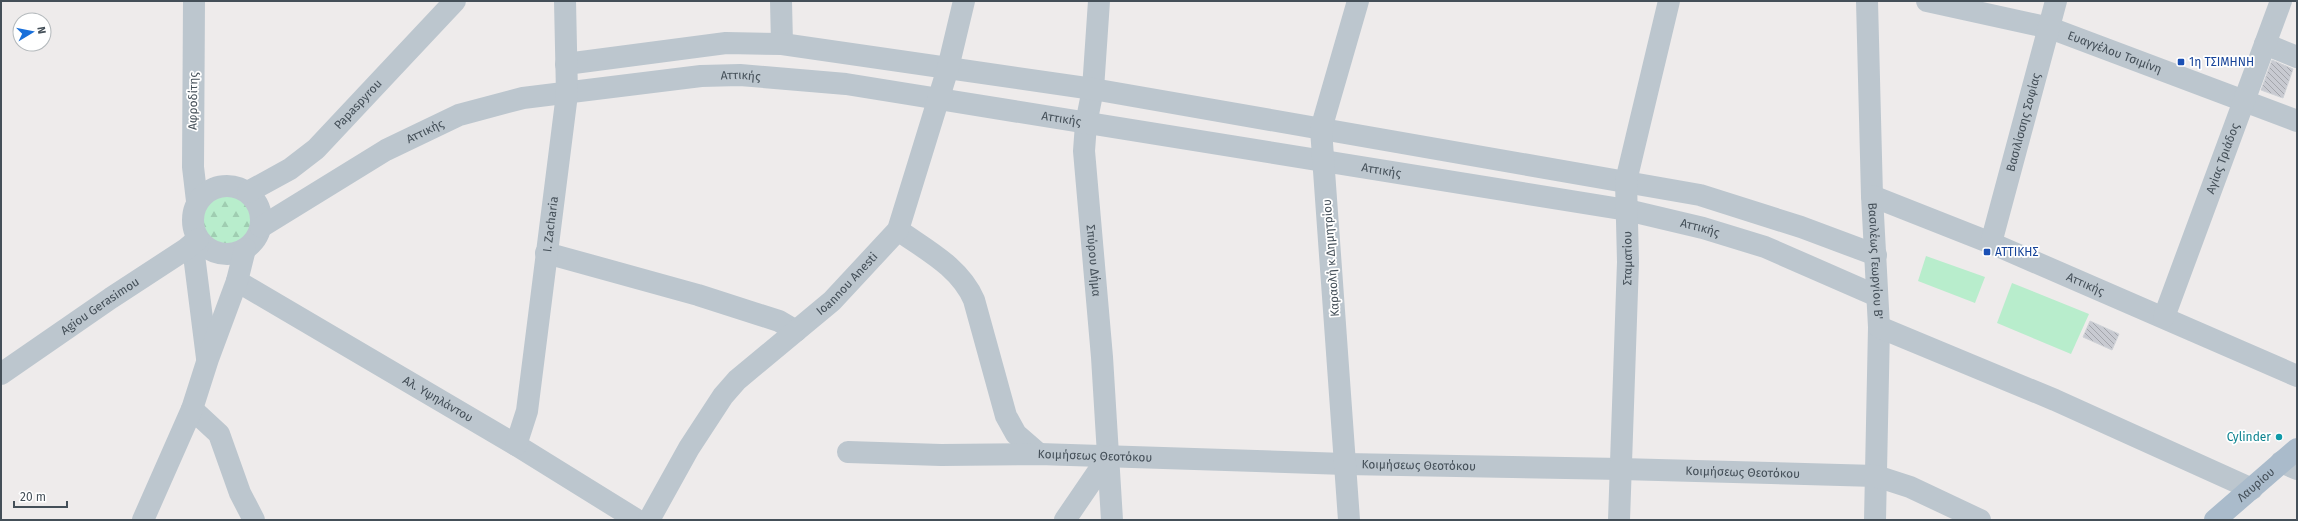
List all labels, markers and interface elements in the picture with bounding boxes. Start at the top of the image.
north arrow [12,12,52,52]
text: N [34,26,48,35]
street label: Ευαγγέλου Τσιμίνη [2066,28,2164,76]
place label: 1η ΤΣΙΜΗΝΗ [2189,55,2254,69]
marker: 1η ΤΣΙΜΗΝΗ [2176,57,2186,67]
street label: Αττικής [720,68,762,84]
street label: Αφροδίτης [185,71,201,130]
street label: Βασιλίσσης Σοφίας [2003,71,2043,173]
street label: Papaspyrou [331,76,385,132]
street label: Αττικής [1041,109,1083,129]
street label: Αττικής [404,116,446,146]
street label: Αγίας Τριάδος [2203,121,2242,196]
street label: Αττικής [1360,160,1403,181]
street label: I. Zacharia [540,195,561,253]
street label: Καραολή κ Δημητρίου [1320,198,1342,317]
street label: Βασιλέως Γεωργίου Β' [1865,202,1886,319]
street label: Αττικής [1679,216,1722,240]
street label: Σπύρου Δήμα [1083,224,1104,297]
street label: Σταματίου [1620,231,1635,286]
place label: ΑΤΤΙΚΗΣ [1995,245,2039,259]
marker: ΑΤΤΙΚΗΣ [1982,247,1992,257]
street label: Ioannou Anesti [813,250,881,318]
street label: Αττικής [2064,270,2107,299]
street label: Agiou Gerasimou [58,275,142,338]
street label: Αλ. Υψηλάντου [400,373,476,425]
place label: Cylinder [2227,430,2271,444]
marker: Cylinder [2274,432,2284,442]
street label: Κοιμήσεως Θεοτόκου [1037,447,1153,465]
street label: Κοιμήσεως Θεοτόκου [1361,457,1476,473]
street label: Κοιμήσεως Θεοτόκου [1685,464,1800,481]
street label: Λαυρίου [2234,465,2278,505]
scale bar [14,483,67,509]
text: 20 m [20,490,46,504]

